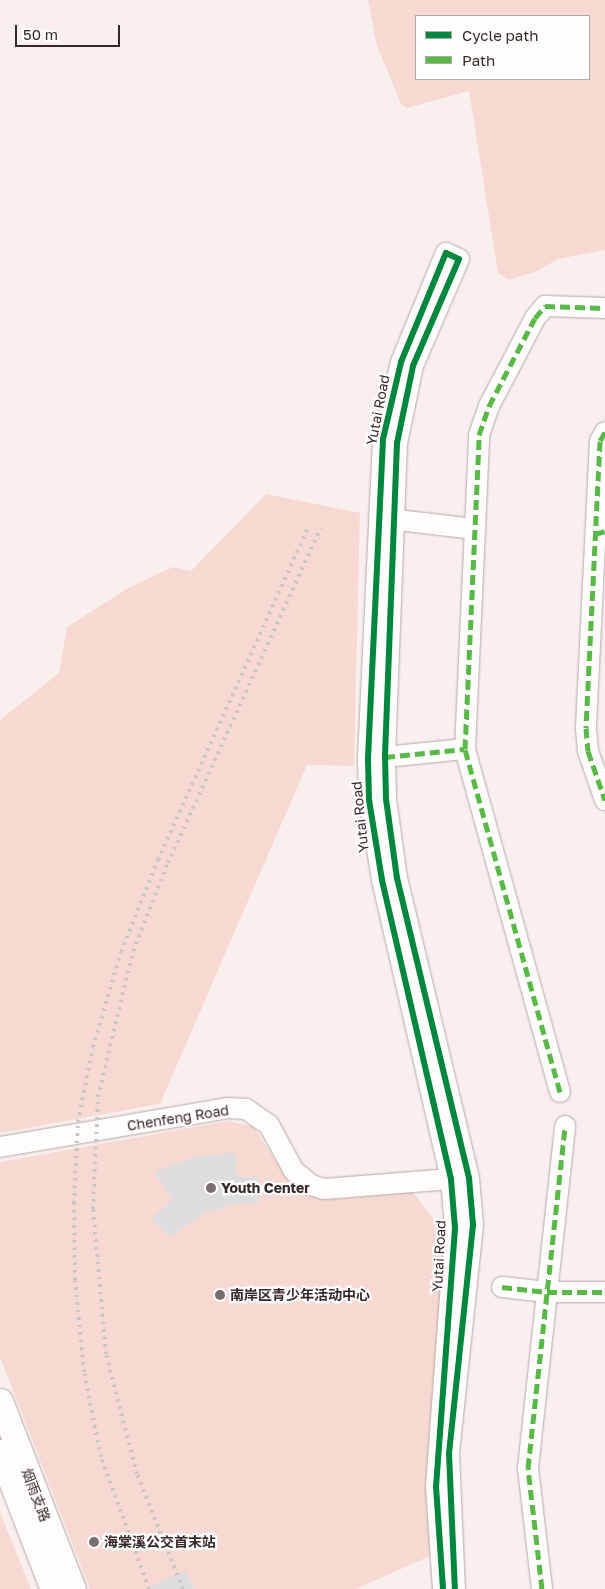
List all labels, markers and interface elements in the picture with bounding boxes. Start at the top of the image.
scale bar [18,15,122,47]
legend [415,15,590,80]
text: 50 m [23,25,58,43]
text: Cycle path [462,26,538,44]
text: Path [462,51,495,69]
street label: Yutai Road [363,373,393,447]
street label: Yutai Road [348,780,372,854]
street label: Chenfeng Road [126,1102,230,1134]
place label: Youth Center [221,1180,310,1196]
marker: Youth Center [205,1182,217,1194]
street label: Yutai Road [429,1220,449,1292]
place label: 南岸区青少年活动中心 [230,1287,370,1303]
marker: 南岸区青少年活动中心 [214,1289,226,1301]
street label: 烟雨支路 [18,1466,54,1524]
place label: 海棠溪公交首末站 [104,1534,216,1550]
marker: 海棠溪公交首末站 [88,1536,100,1548]

